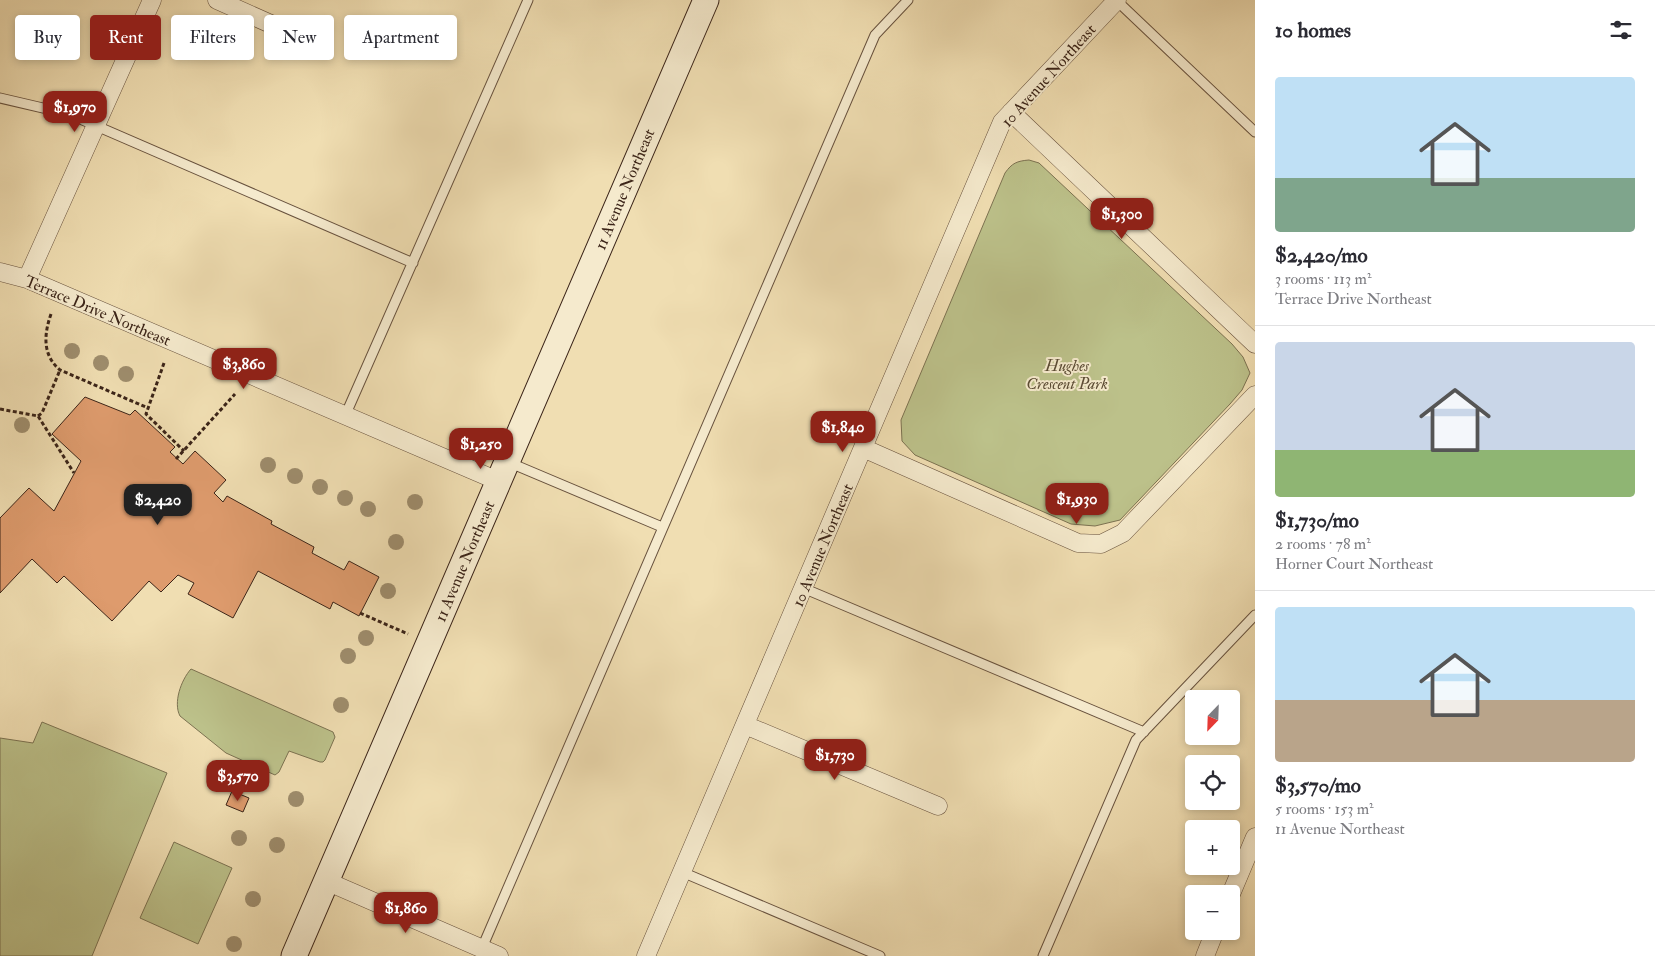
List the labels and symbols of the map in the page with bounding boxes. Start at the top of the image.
street label: 10 Avenue Northeast [997,20,1100,131]
pin: $1,970 [34,90,116,133]
street label: 11 Avenue Northeast [590,126,659,253]
pin: $1,300 [1081,198,1163,240]
street label: Terrace Drive Northeast [22,271,174,351]
pin: $3,860 [203,348,285,390]
park label: Hughes Crescent Park [1026,356,1108,394]
pin: $1,840 [802,410,884,453]
pin: $1,250 [440,428,522,470]
street label: 10 Avenue Northeast [788,481,858,610]
pin: $1,930 [1036,482,1118,525]
pin: $2,420 [117,484,199,526]
street label: 11 Avenue Northeast [430,498,499,625]
north arrow [1185,690,1240,745]
pin: $1,730 [794,738,876,781]
pin: $3,570 [197,760,279,802]
pin: $1,860 [365,892,447,934]

